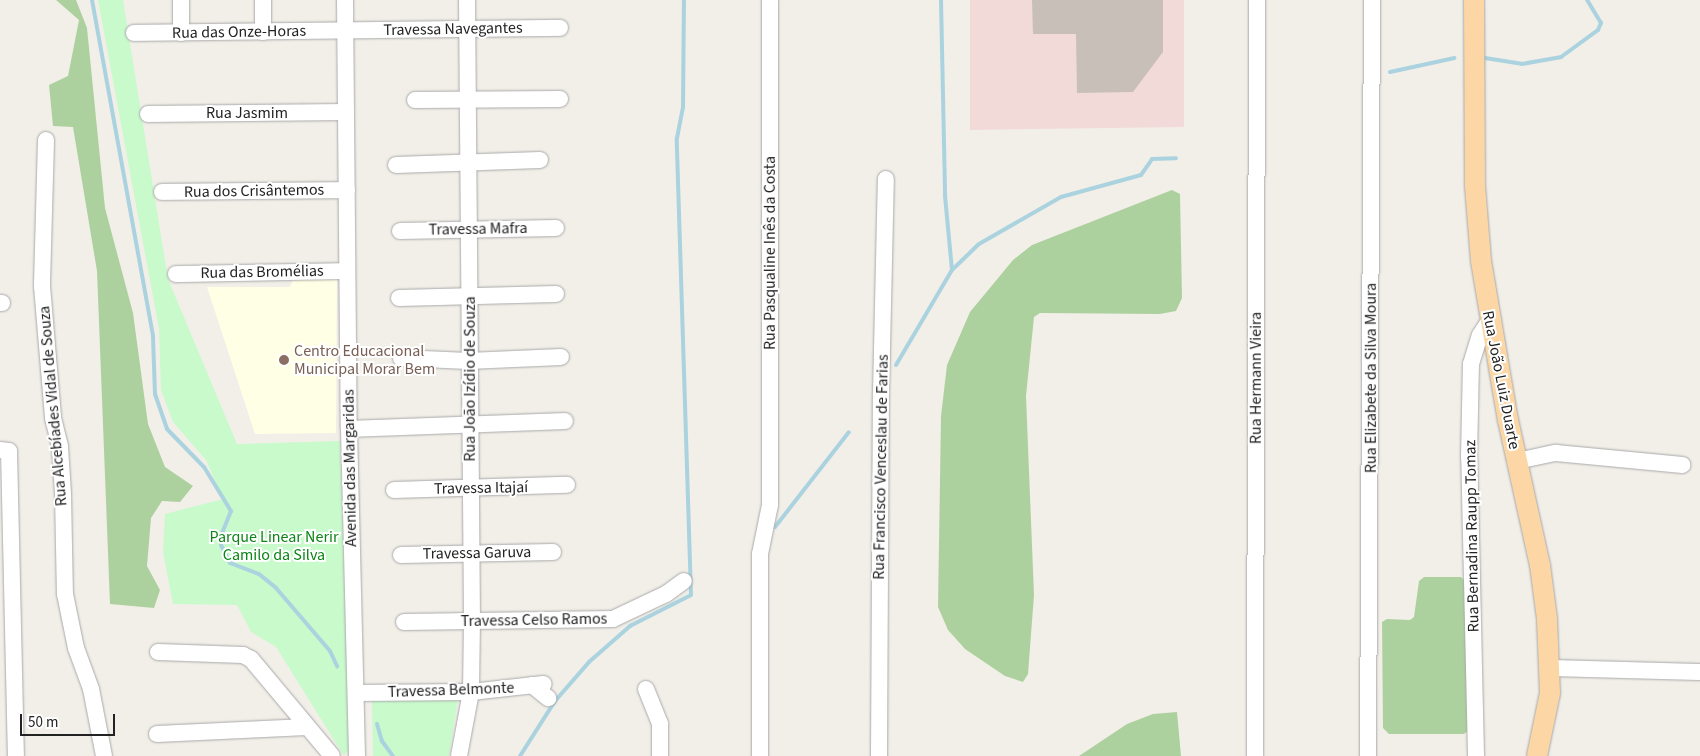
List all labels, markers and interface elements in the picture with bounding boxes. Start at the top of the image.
street label: Travessa Navegantes [383,18,523,40]
street label: Rua das Onze-Horas [172,21,306,43]
street label: Rua Jasmim [206,103,288,123]
street label: Rua Pasqualine Inês da Costa [760,156,780,350]
street label: Rua dos Crisântemos [184,180,324,202]
street label: Travessa Mafra [428,219,528,239]
street label: Rua das Bromélias [200,261,324,283]
street label: Rua Elizabete da Silva Moura [1361,283,1381,473]
street label: Rua João Izídio de Souza [460,296,480,462]
street label: Rua Alcebíades Vidal de Souza [35,305,71,507]
street label: Rua João Luiz Duarte [1478,309,1524,451]
street label: Rua Hermann Vieira [1246,312,1266,444]
place label: Centro Educacional Municipal Morar Bem [294,341,435,379]
marker: Centro Educacional Municipal Morar Bem [278,354,290,366]
street label: Rua Francisco Venceslau de Farias [869,354,893,580]
street label: Avenida das Margaridas [339,389,361,547]
street label: Rua Bernadina Raupp Tomaz [1461,439,1483,633]
street label: Travessa Itajaí [434,478,528,498]
park label: Parque Linear Nerir Camilo da Silva [210,527,338,565]
street label: Travessa Garuva [423,542,531,564]
street label: Travessa Celso Ramos [461,609,607,631]
street label: Travessa Belmonte [388,678,514,702]
scale bar [22,704,118,736]
text: 50 m [28,712,58,733]

